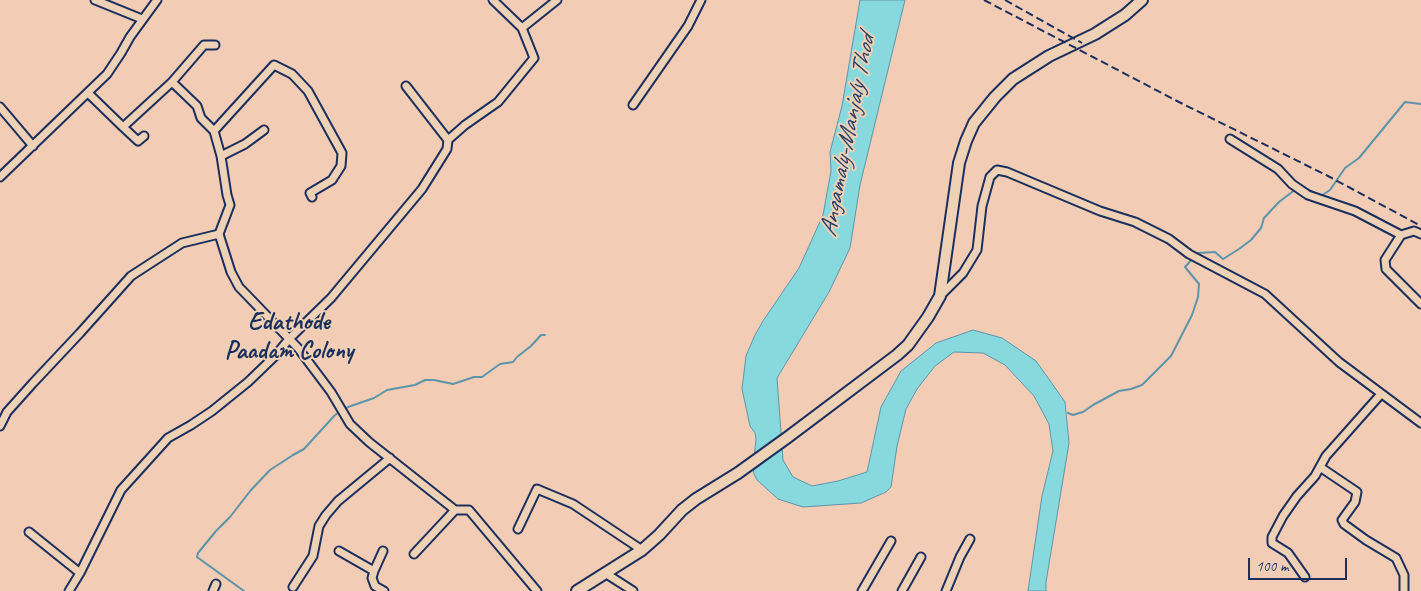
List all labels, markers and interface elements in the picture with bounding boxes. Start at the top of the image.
water label: Angamaly-Manjaly Thod [814,33,882,239]
district label: Edathode Paadam Colony [225,307,353,366]
scale bar [1251,548,1350,580]
text: 100 m [1256,557,1288,576]

